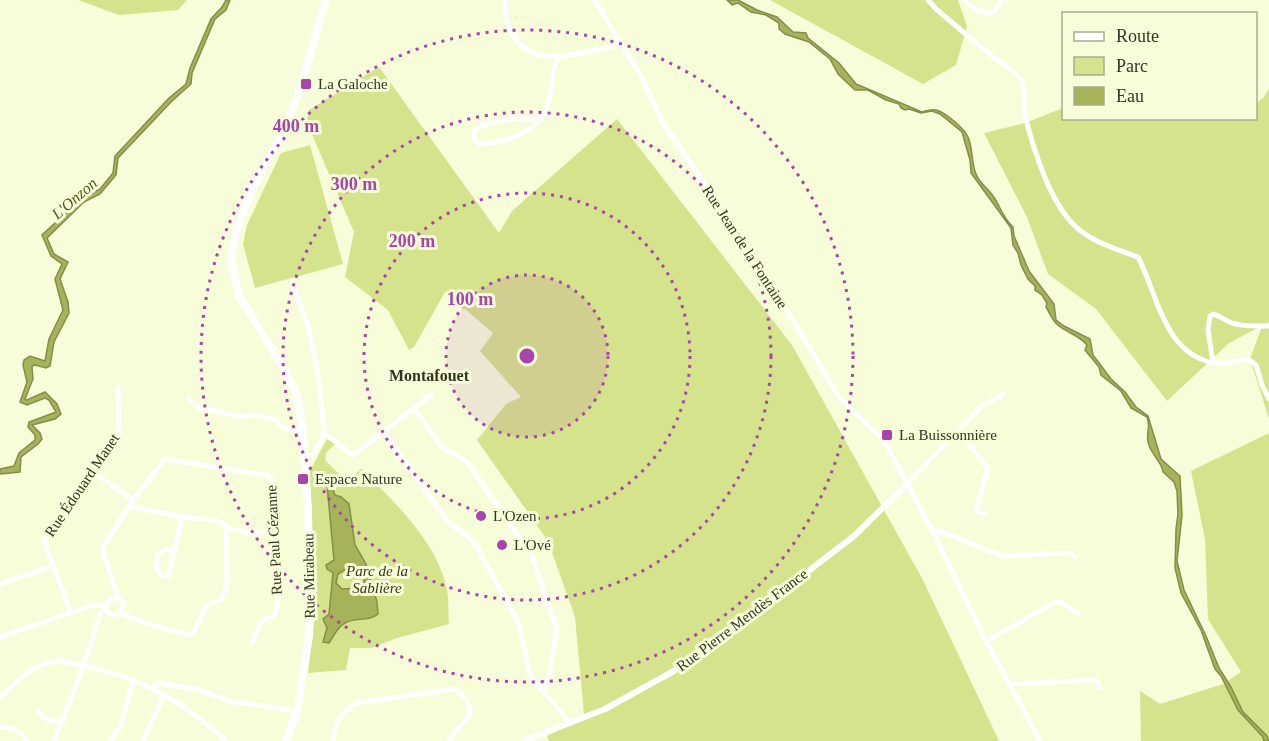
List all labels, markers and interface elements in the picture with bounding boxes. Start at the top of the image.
legend [1062,12,1257,120]
text: Route [1116,26,1159,46]
text: Parc [1116,56,1148,76]
place label: La Galoche [318,76,388,92]
marker: La Galoche [299,77,313,91]
text: Eau [1116,86,1144,106]
text: 400 m [273,116,319,136]
water label: L'Onzon [48,174,100,223]
text: 300 m [331,174,377,194]
street label: Rue Jean de la Fontaine [699,183,791,312]
text: 200 m [389,231,435,251]
text: 100 m [447,289,493,309]
centre of rings [517,346,537,366]
district label: Montafouet [389,367,470,384]
place label: La Buissonnière [899,427,997,443]
marker: La Buissonnière [880,428,894,442]
street label: Rue Édouard Manet [42,430,123,540]
place label: Espace Nature [315,471,402,487]
marker: Espace Nature [296,472,310,486]
street label: Rue Paul Cézanne [263,484,285,595]
place label: L'Ozen [493,508,537,524]
marker: L'Ozen [474,509,488,523]
street label: Rue Mirabeau [300,533,318,619]
place label: L'Ové [514,537,551,553]
marker: L'Ové [495,538,509,552]
park label: Parc de la Sablière [345,563,408,596]
street label: Rue Pierre Mendès France [673,565,811,674]

